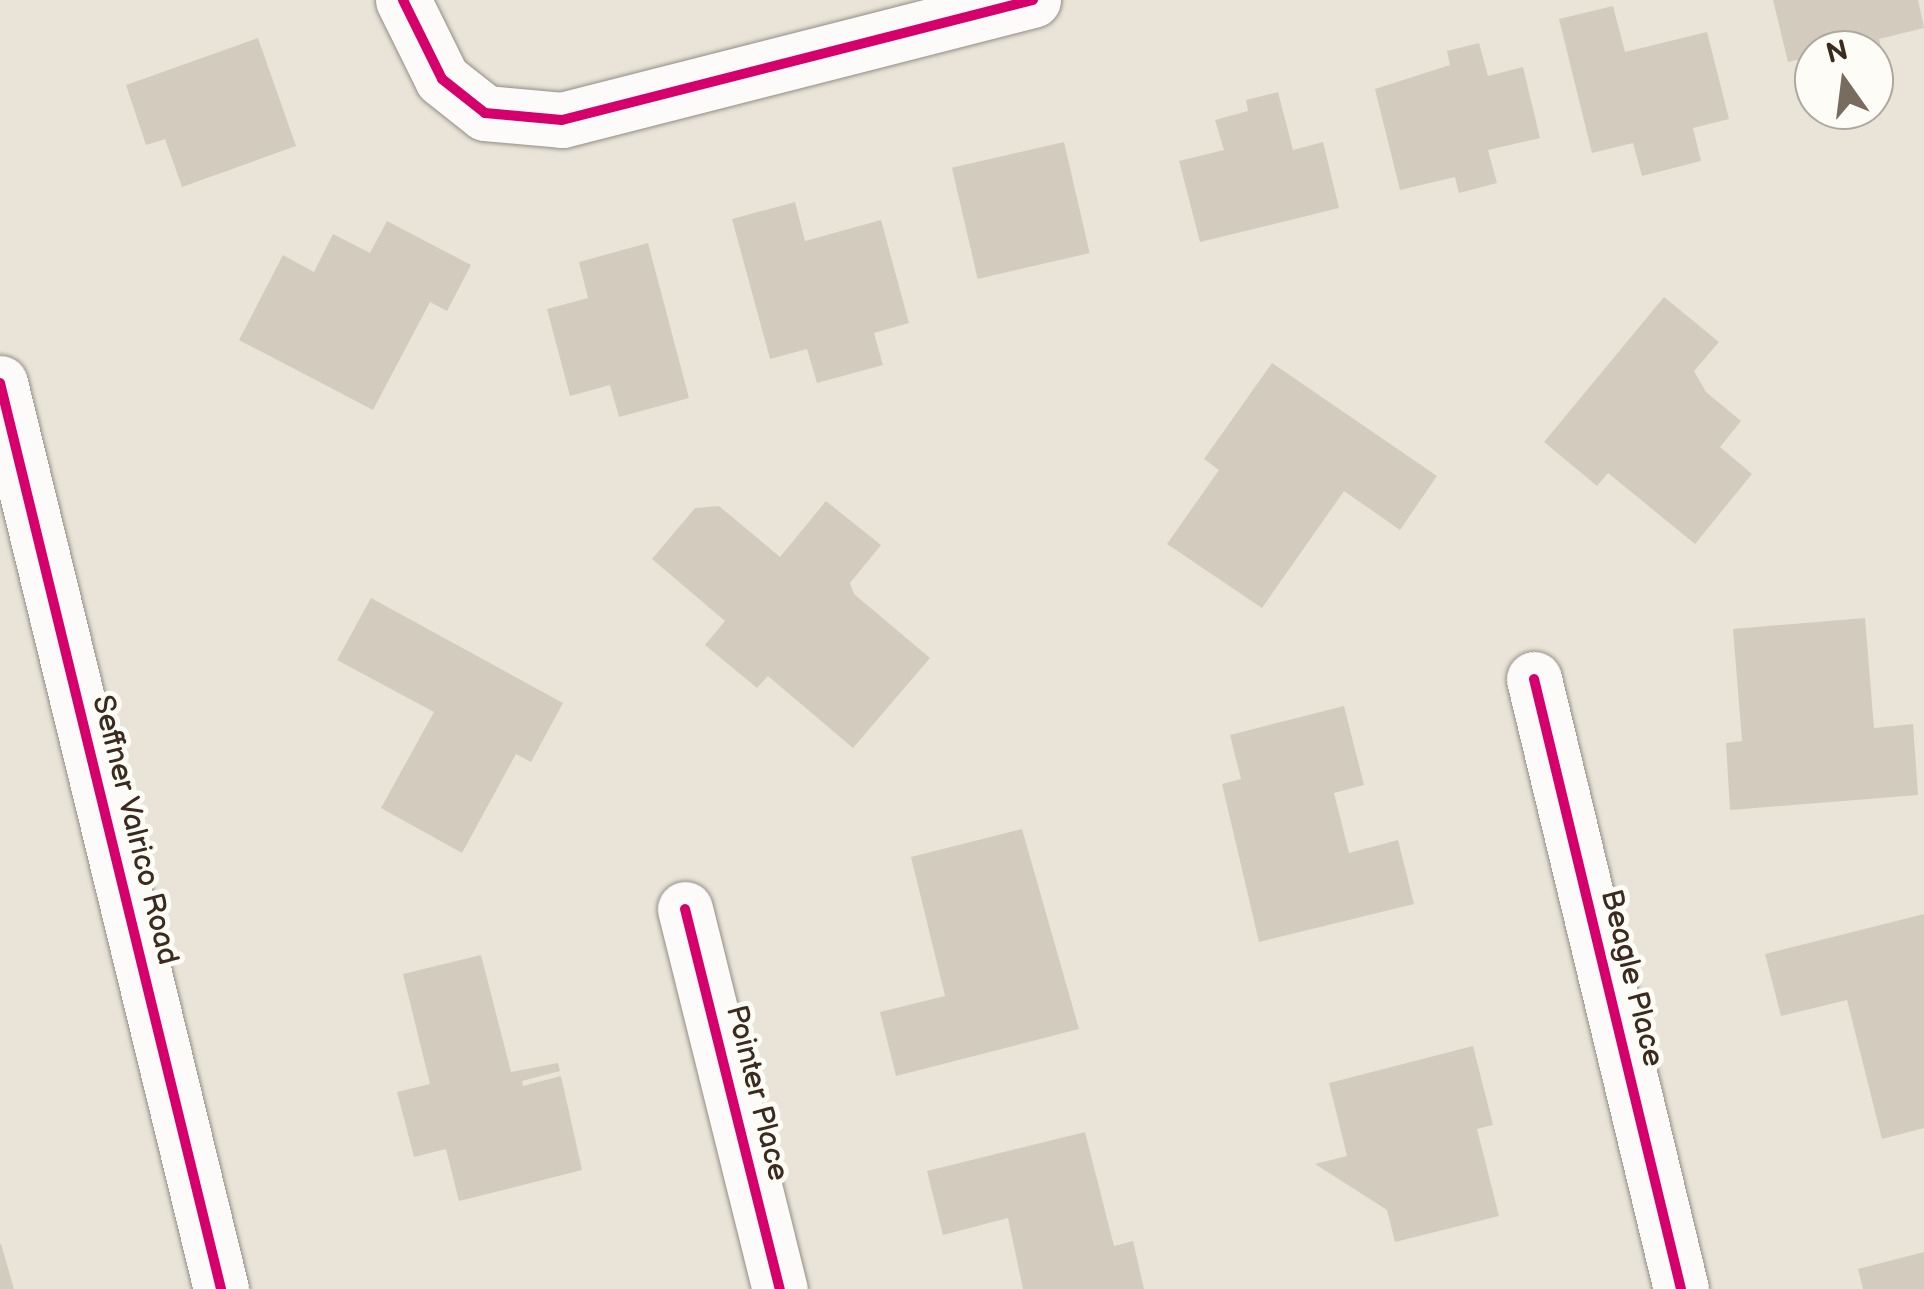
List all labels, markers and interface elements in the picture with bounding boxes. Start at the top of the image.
north arrow [1794,30,1894,130]
text: N [1823,34,1851,71]
street label: Seffner Valrico Road [84,691,186,969]
street label: Beagle Place [1593,886,1671,1070]
street label: Pointer Place [718,1001,796,1185]

